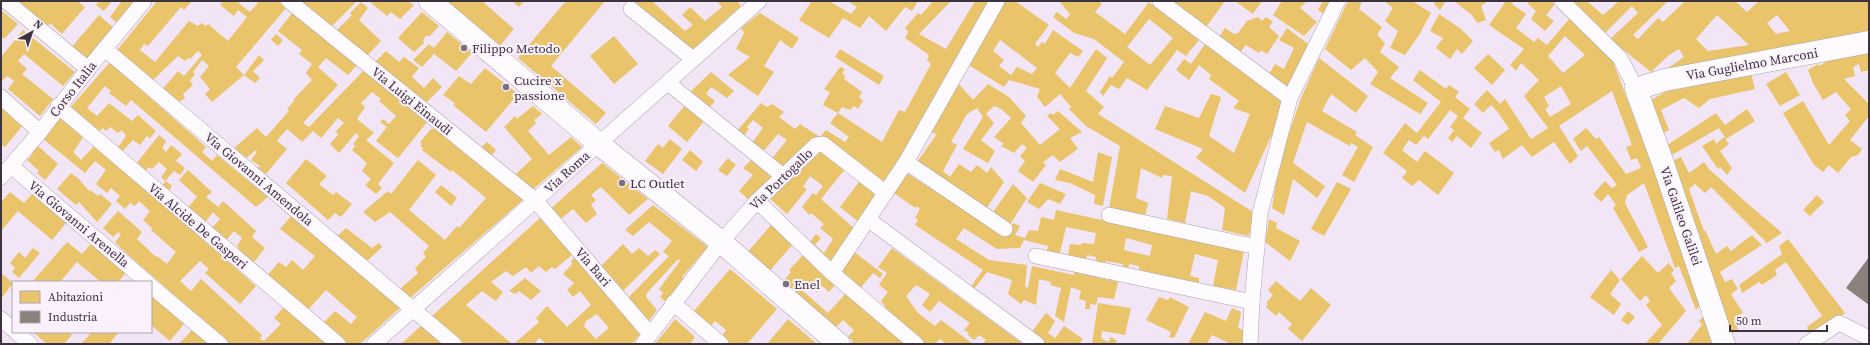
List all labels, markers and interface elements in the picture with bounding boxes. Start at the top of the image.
north arrow [12,12,52,52]
text: N [30,16,46,33]
place label: Filippo Metodo [472,40,560,57]
marker: Filippo Metodo [459,43,469,53]
street label: Via Guglielmo Marconi [1685,44,1819,84]
street label: Corso Italia [46,57,100,120]
street label: Via Luigi Einaudi [368,63,456,139]
place label: Cucire x passione [514,72,565,104]
marker: Cucire x passione [501,82,511,92]
street label: Via Giovanni Amendola [201,128,317,230]
street label: Via Portogallo [746,145,816,213]
street label: Via Roma [541,147,594,197]
street label: Via Galileo Galilei [1656,164,1706,268]
place label: LC Outlet [630,175,685,192]
street label: Via Giovanni Arenella [25,177,133,271]
marker: LC Outlet [617,178,627,188]
street label: Via Alcide De Gasperi [145,179,251,273]
street label: Via Bari [571,244,615,290]
place label: Enel [794,276,820,293]
marker: Enel [781,279,791,289]
legend [12,281,152,333]
text: Abitazioni [48,289,103,305]
scale bar [1730,307,1827,333]
text: Industria [48,309,98,325]
text: 50 m [1736,313,1762,329]

